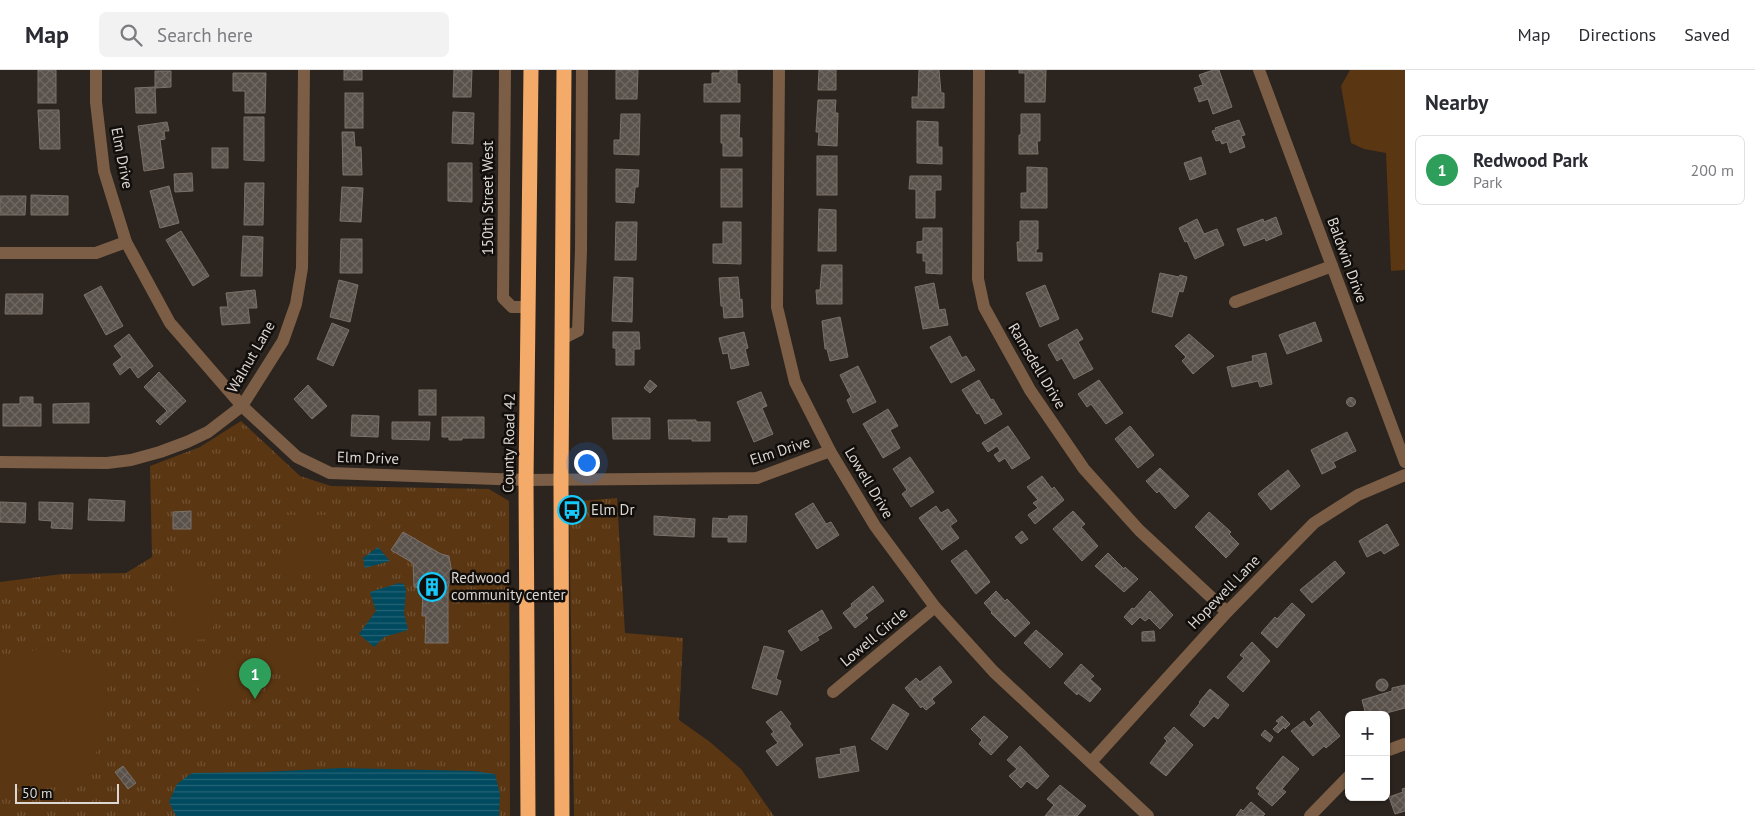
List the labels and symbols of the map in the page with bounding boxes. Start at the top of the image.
street label: Elm Drive [107,126,138,190]
street label: 150th Street West [478,141,497,255]
street label: Baldwin Drive [1323,215,1372,305]
street label: Walnut Lane [222,317,279,396]
street label: Ramsdell Drive [1004,319,1070,412]
street label: County Road 42 [498,393,519,493]
street label: Elm Drive [747,432,812,469]
street label: Lowell Drive [841,444,898,522]
street label: Elm Drive [337,447,399,468]
your location [574,450,600,476]
bus stop icon: Elm Dr [557,495,587,525]
place label: Elm Dr [591,500,635,519]
street label: Hopewell Lane [1184,551,1264,633]
place label: Redwood community center [451,568,566,604]
building icon: Redwood community center [417,572,447,602]
street label: Lowell Circle [836,603,911,670]
pin: 1 [239,658,271,699]
scale bar [15,781,119,804]

